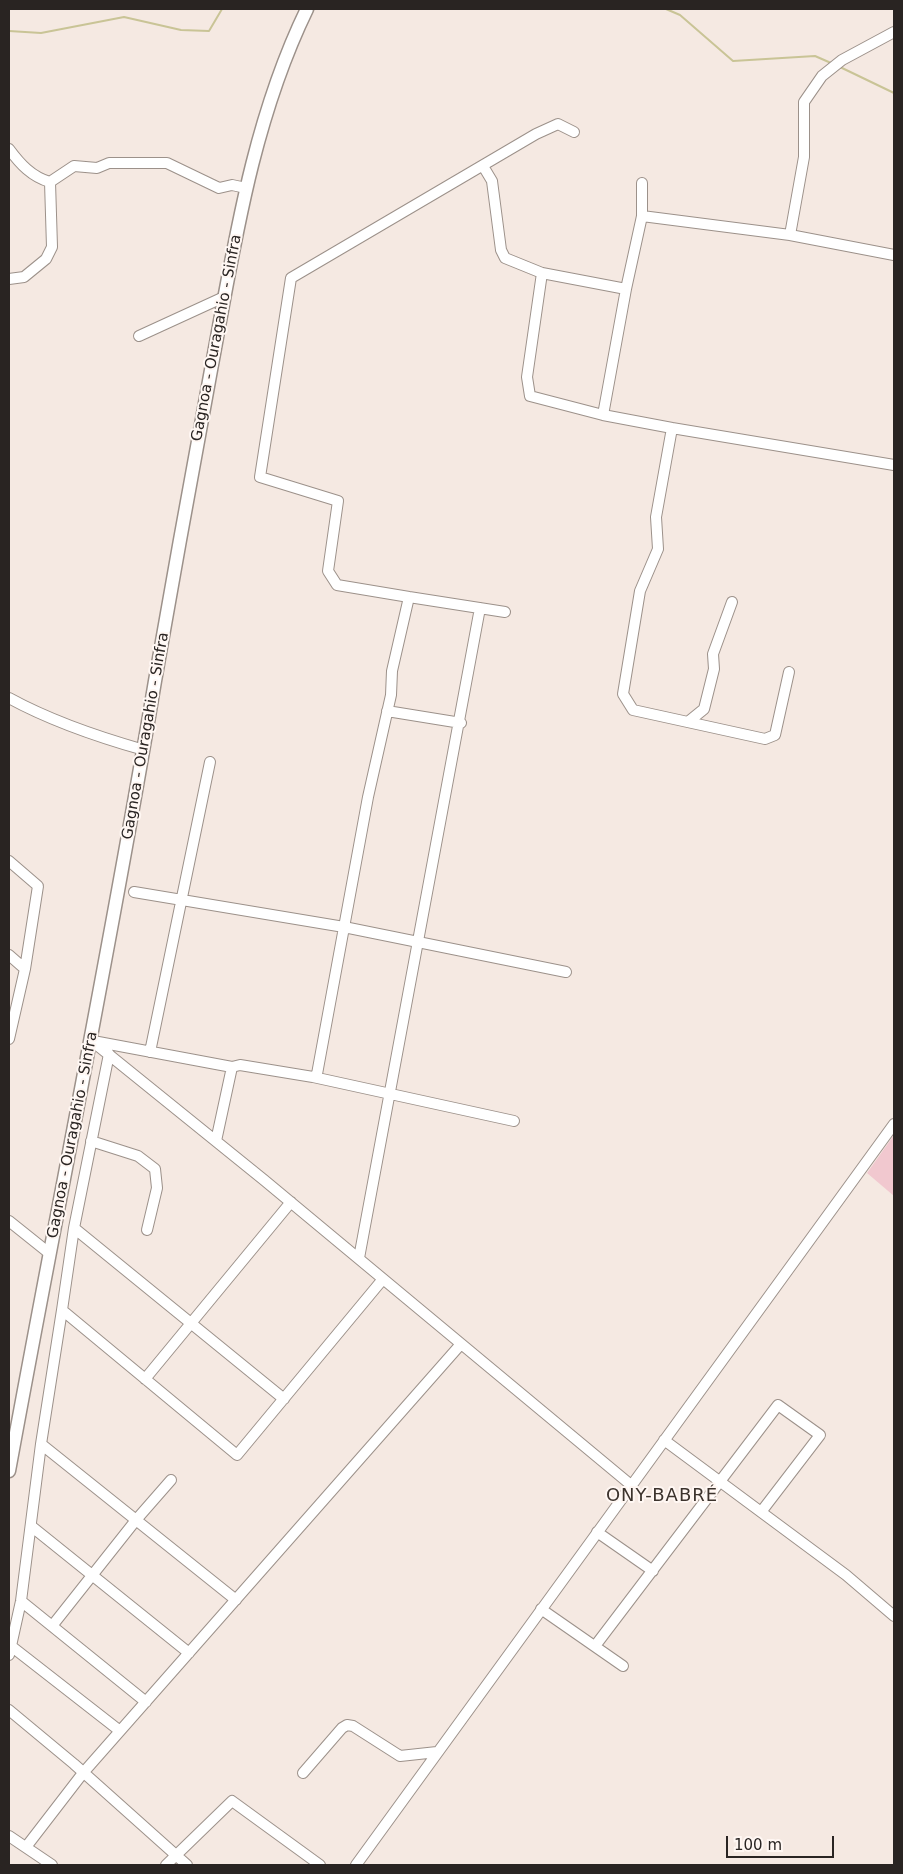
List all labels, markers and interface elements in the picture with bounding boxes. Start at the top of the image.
street label: Gagnoa - Ouragahio - Sinfra [188,233,246,443]
street label: Gagnoa - Ouragahio - Sinfra [119,631,173,841]
street label: Gagnoa - Ouragahio - Sinfra [44,1030,102,1240]
district label: ONY-BABRÉ [605,1485,719,1507]
scale bar [728,1826,836,1858]
text: 100 m [734,1836,782,1854]

